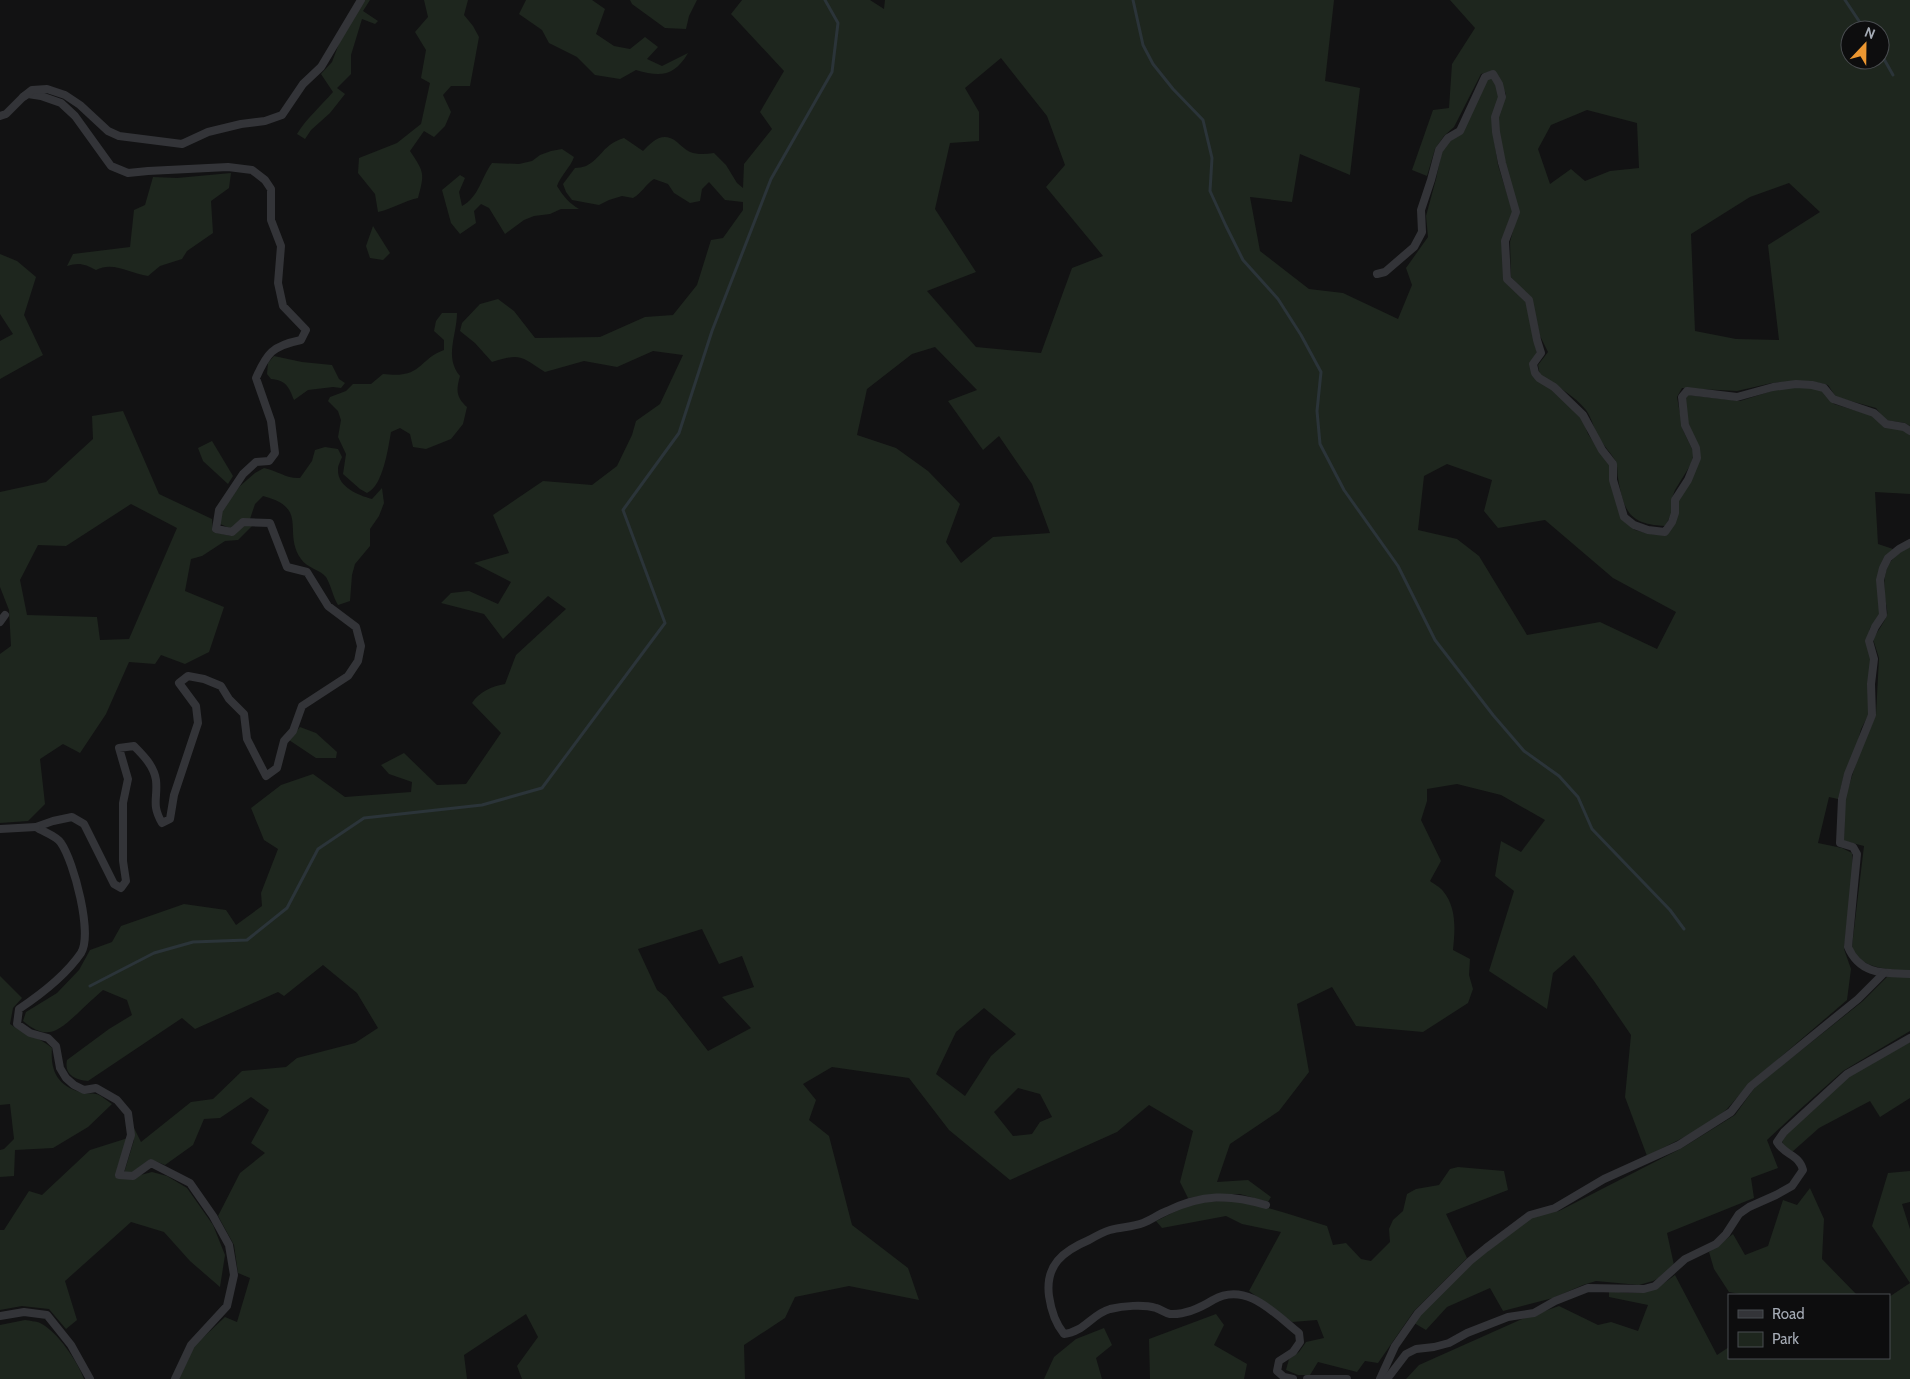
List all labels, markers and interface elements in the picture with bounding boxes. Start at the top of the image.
north arrow [1840,20,1890,70]
text: N [1862,23,1878,43]
legend [1728,1294,1890,1359]
text: Road [1772,1305,1805,1323]
text: Park [1772,1330,1799,1348]

